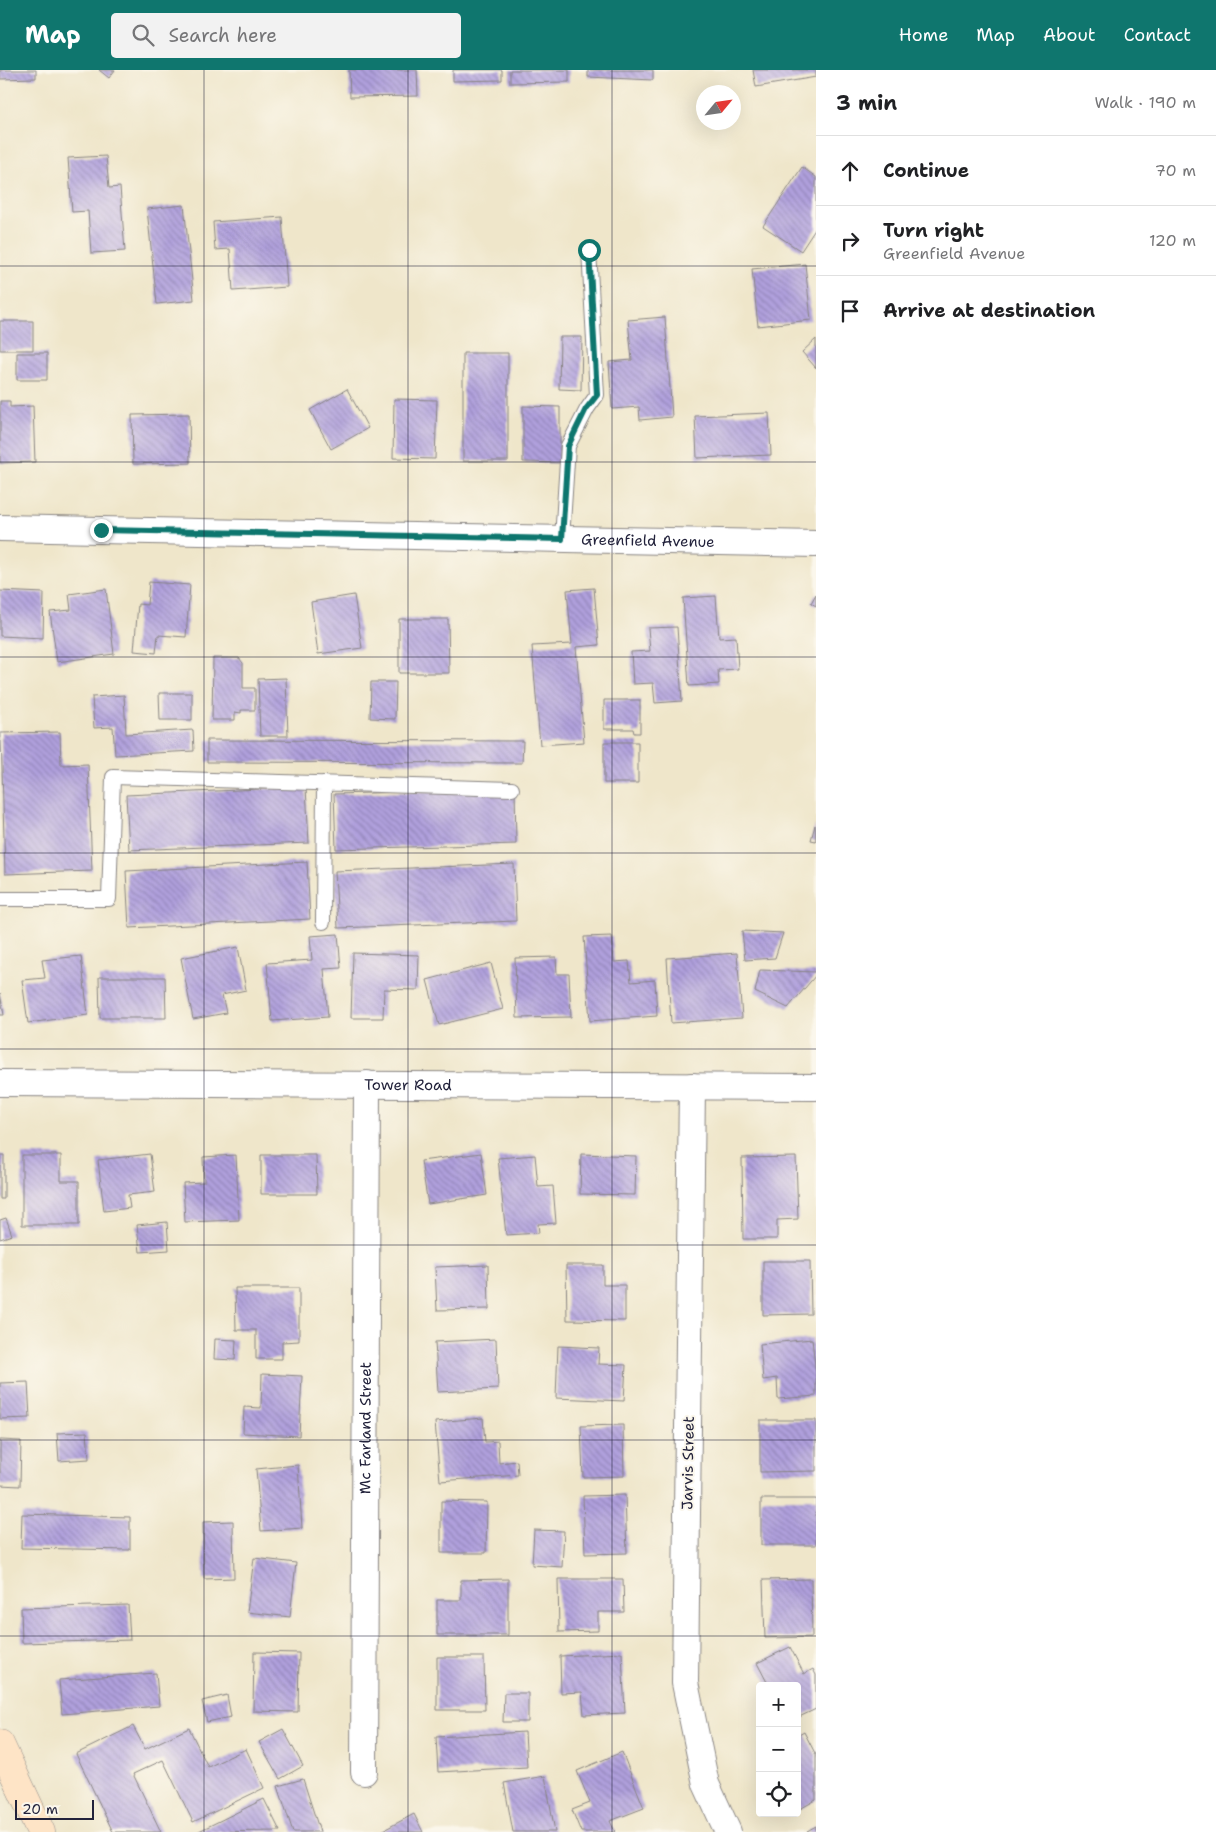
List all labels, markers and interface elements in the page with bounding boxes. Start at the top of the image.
search box [111,13,461,58]
text: Map [25,19,81,51]
icon: search [129,21,157,49]
text: Search here [169,23,277,48]
text: Home [899,23,948,47]
text: Map [976,23,1015,47]
text: About [1043,23,1096,47]
text: Contact [1124,23,1191,47]
north arrow [696,85,741,130]
text: 3 min [836,89,897,117]
text: Walk · 190 m [1094,92,1196,113]
icon: ahead [836,157,864,185]
text: Continue [883,158,969,183]
text: 70 m [1155,160,1196,181]
text: Turn right [883,218,984,243]
icon: right [836,227,864,255]
text: 120 m [1149,230,1196,251]
route start [578,239,601,262]
text: Greenfield Avenue [883,243,1025,264]
icon: arrive [836,297,864,325]
text: Arrive at destination [883,298,1095,323]
route end [90,519,113,542]
street label: Greenfield Avenue [581,529,715,552]
street label: Tower Road [364,1075,452,1095]
street label: Mc Farland Street [355,1362,376,1494]
street label: Jarvis Street [677,1416,699,1510]
map controls [756,1682,801,1817]
button: + [756,1682,801,1727]
button: − [756,1727,801,1772]
button: locate [756,1772,801,1817]
scale bar [15,1797,94,1820]
text: 20 m [22,1800,58,1818]

